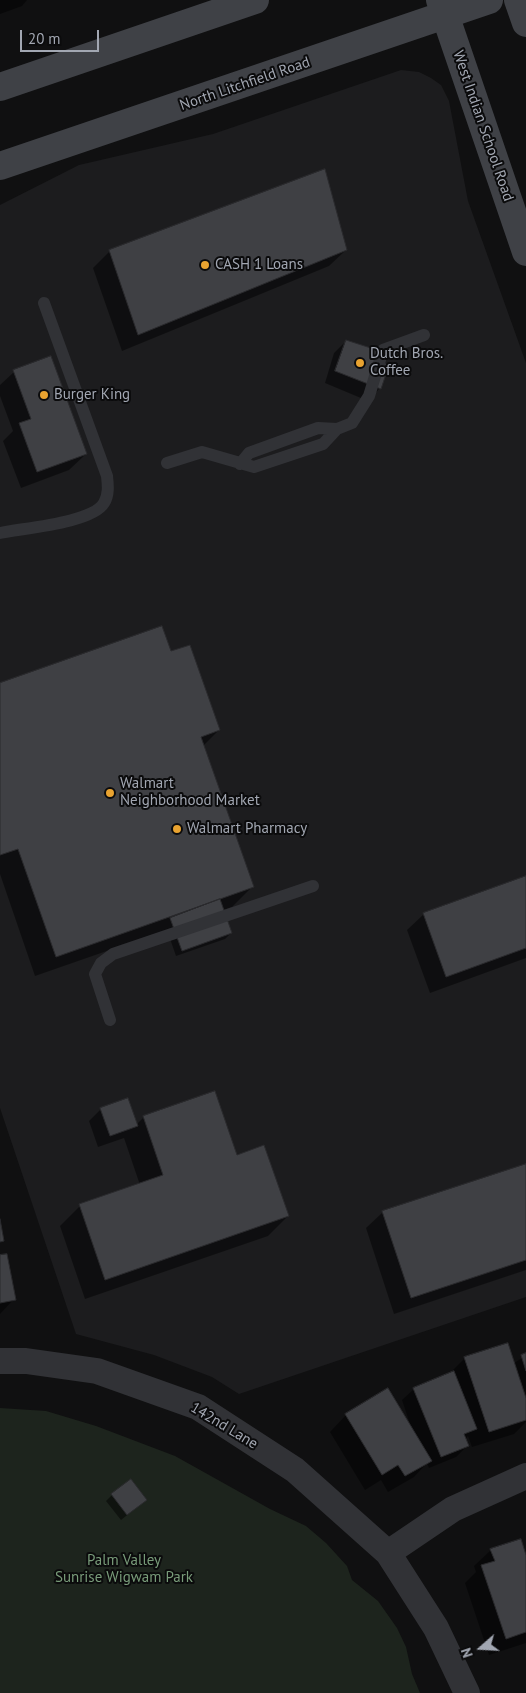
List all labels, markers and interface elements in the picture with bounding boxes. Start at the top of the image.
scale bar [22,20,101,52]
text: 20 m [28,29,61,48]
street label: West Indian School Road [449,48,517,204]
street label: North Litchfield Road [178,53,312,115]
place label: CASH 1 Loans [215,256,303,274]
marker: CASH 1 Loans [199,259,211,271]
place label: Dutch Bros. Coffee [370,345,443,380]
marker: Dutch Bros. Coffee [354,357,366,369]
place label: Burger King [54,386,130,404]
marker: Burger King [38,389,50,401]
place label: Walmart Neighborhood Market [120,775,260,810]
marker: Walmart Neighborhood Market [104,787,116,799]
place label: Walmart Pharmacy [187,820,307,838]
marker: Walmart Pharmacy [171,823,183,835]
street label: 142nd Lane [187,1399,261,1453]
park label: Palm Valley Sunrise Wigwam Park [55,1552,193,1587]
north arrow [456,1623,506,1673]
text: N [457,1646,477,1660]

